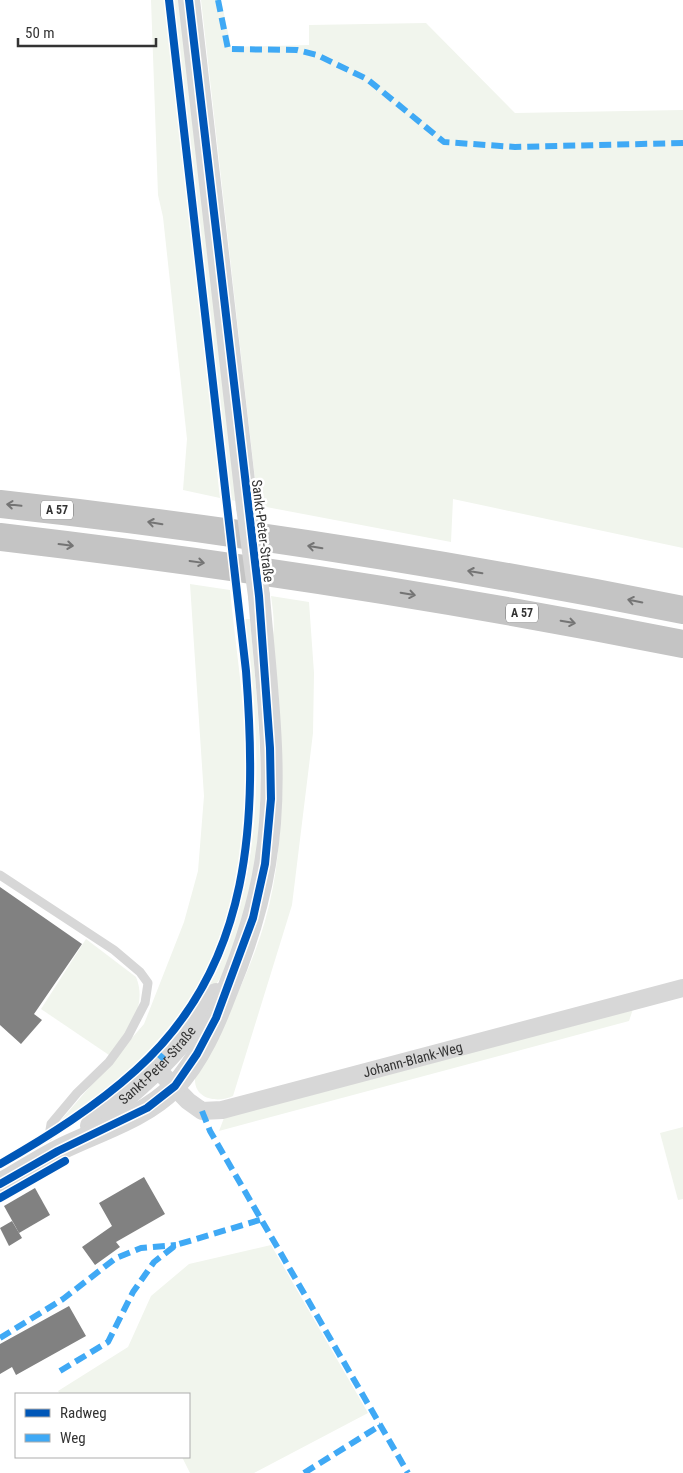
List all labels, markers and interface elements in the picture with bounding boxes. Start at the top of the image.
scale bar [18,15,155,47]
text: 50 m [25,24,55,42]
street label: Sankt-Peter-Straße [249,479,277,584]
one-way arrow [7,500,23,510]
road number: A 57 [41,500,73,520]
one-way arrow [147,517,163,527]
one-way arrow [58,540,74,550]
one-way arrow [308,541,324,551]
one-way arrow [188,557,204,567]
one-way arrow [468,567,484,577]
one-way arrow [400,589,416,599]
one-way arrow [628,596,644,605]
road number: A 57 [506,604,538,622]
one-way arrow [560,617,576,627]
street label: Sankt-Peter-Straße [115,1023,199,1108]
street label: Johann-Blank-Weg [361,1039,464,1080]
legend [15,1393,190,1458]
text: Radweg [60,1404,107,1422]
text: Weg [60,1429,86,1447]

